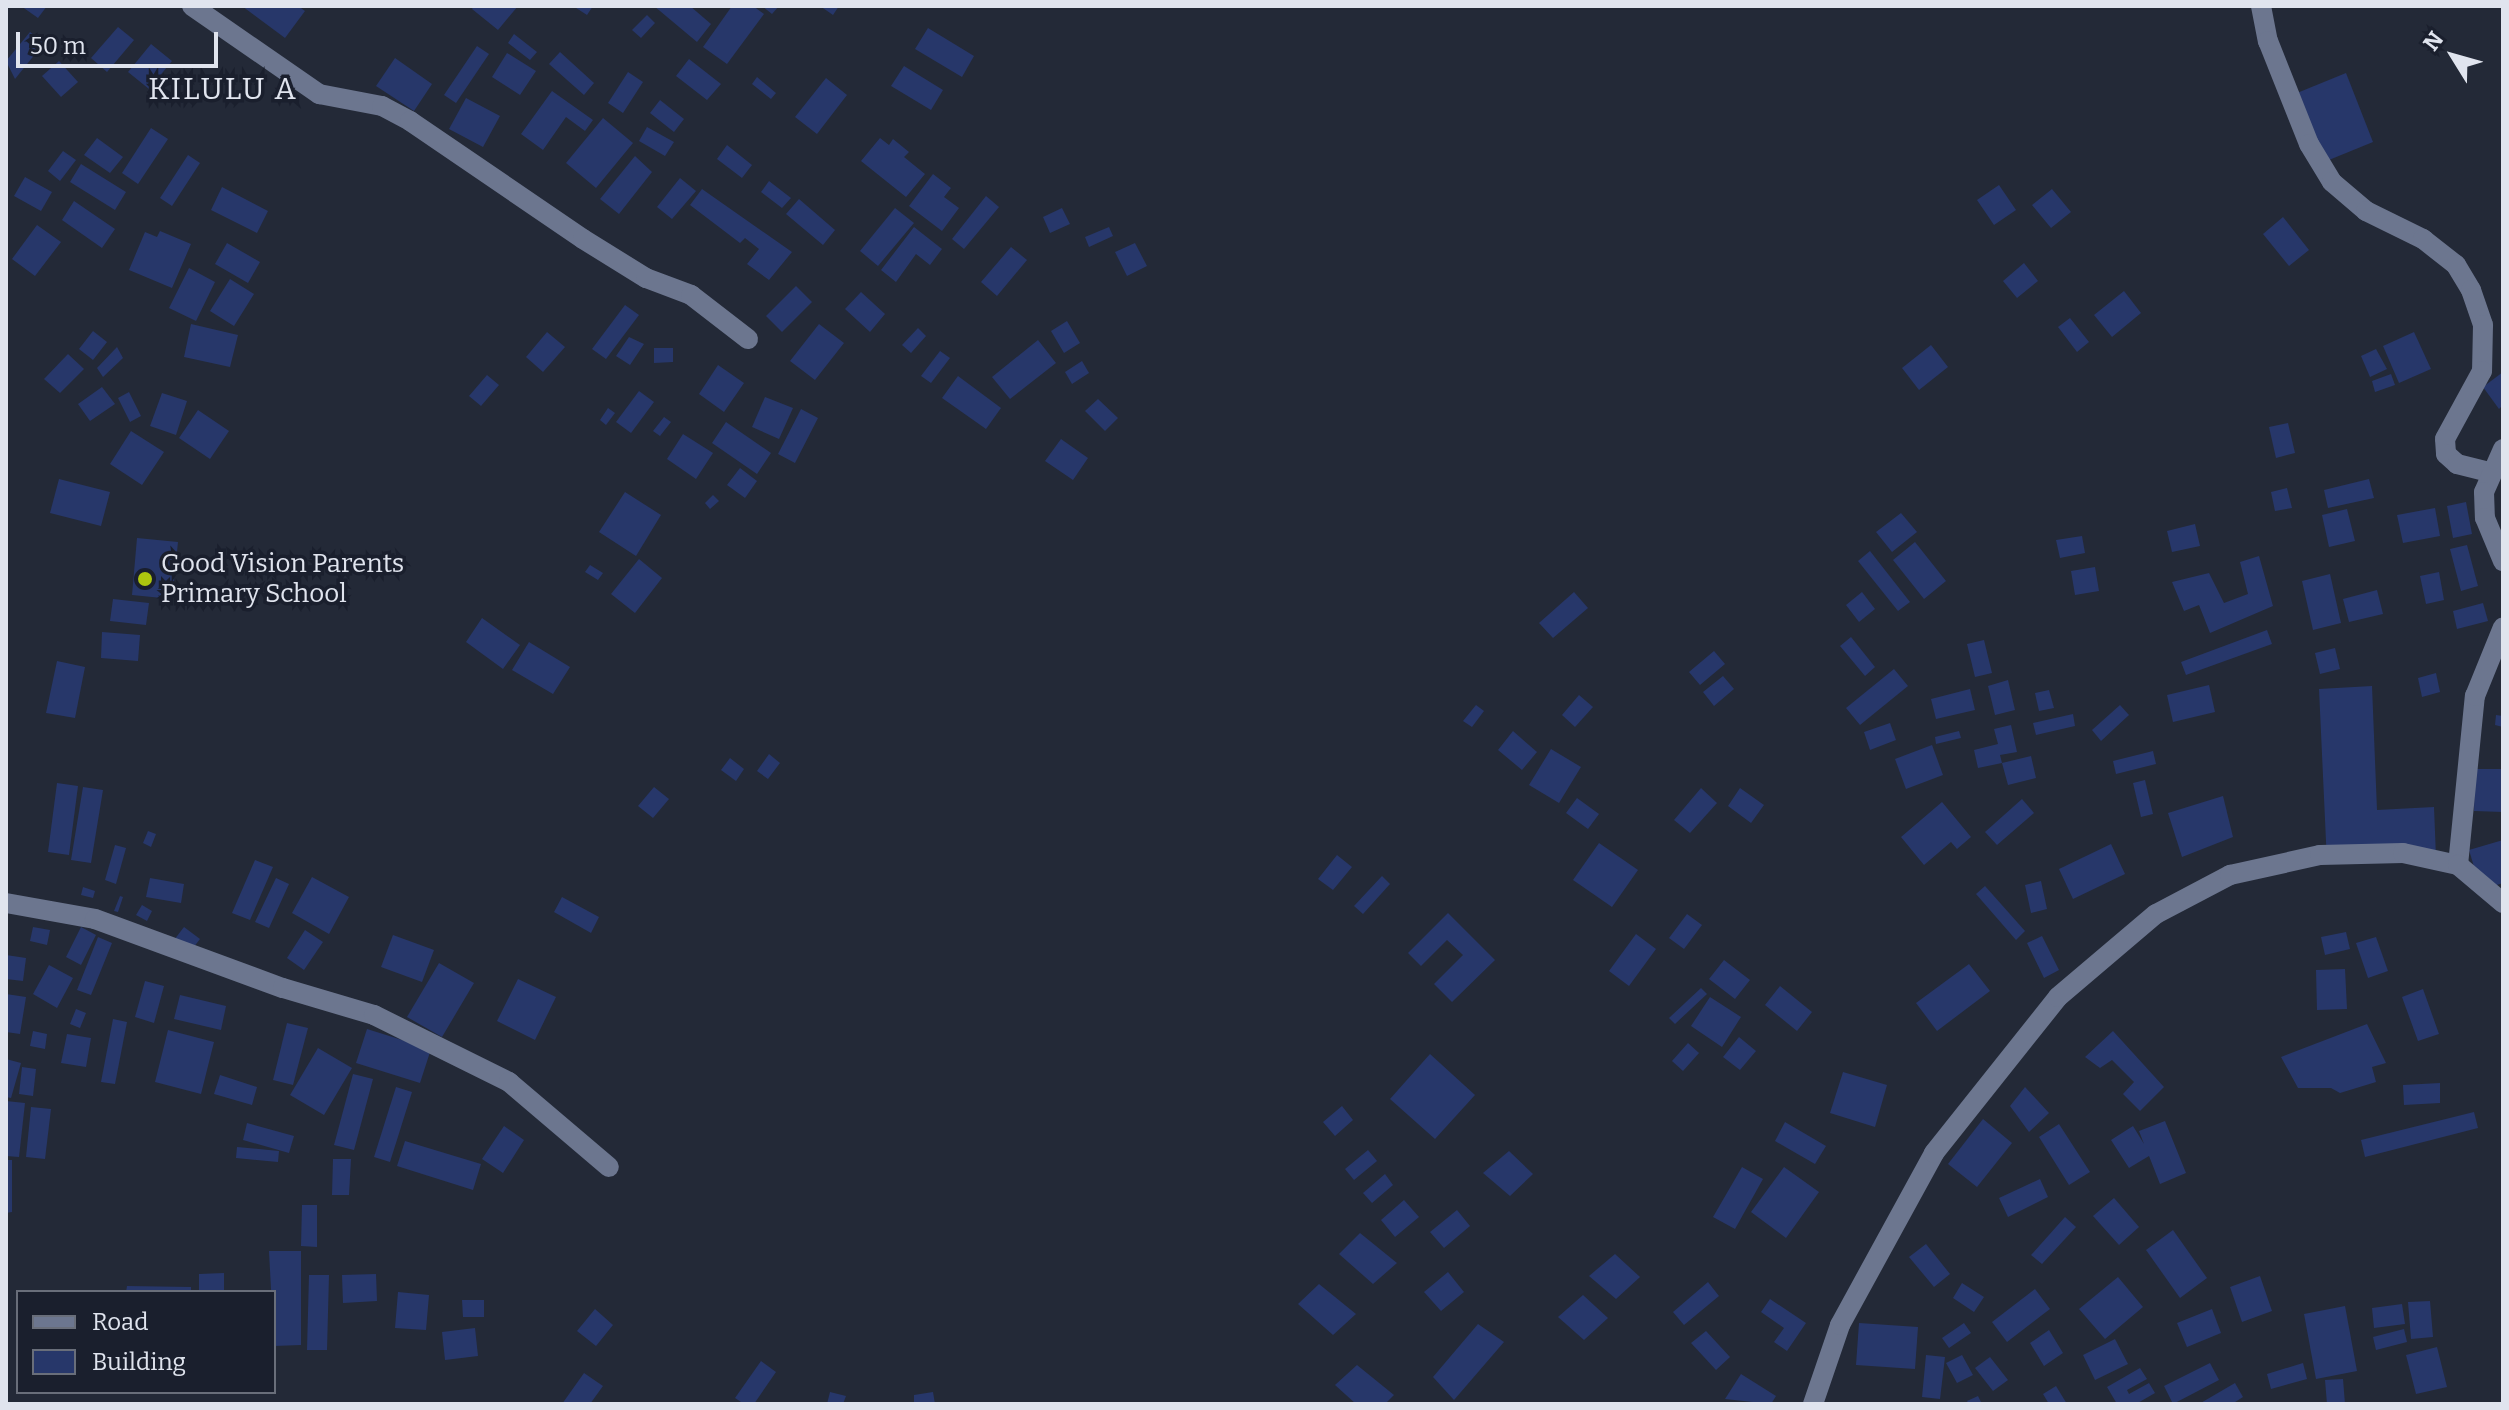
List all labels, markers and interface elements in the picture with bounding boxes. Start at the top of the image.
scale bar [20,16,222,66]
north arrow [2413,16,2493,96]
text: N [2418,26,2449,56]
text: 50 m [30,32,86,60]
district label: KILULU A [148,71,298,107]
place label: Good Vision Parents Primary School [161,548,404,610]
marker: Good Vision Parents Primary School [136,570,154,588]
legend [16,1290,276,1394]
text: Road [92,1308,148,1336]
text: Building [92,1348,186,1376]

